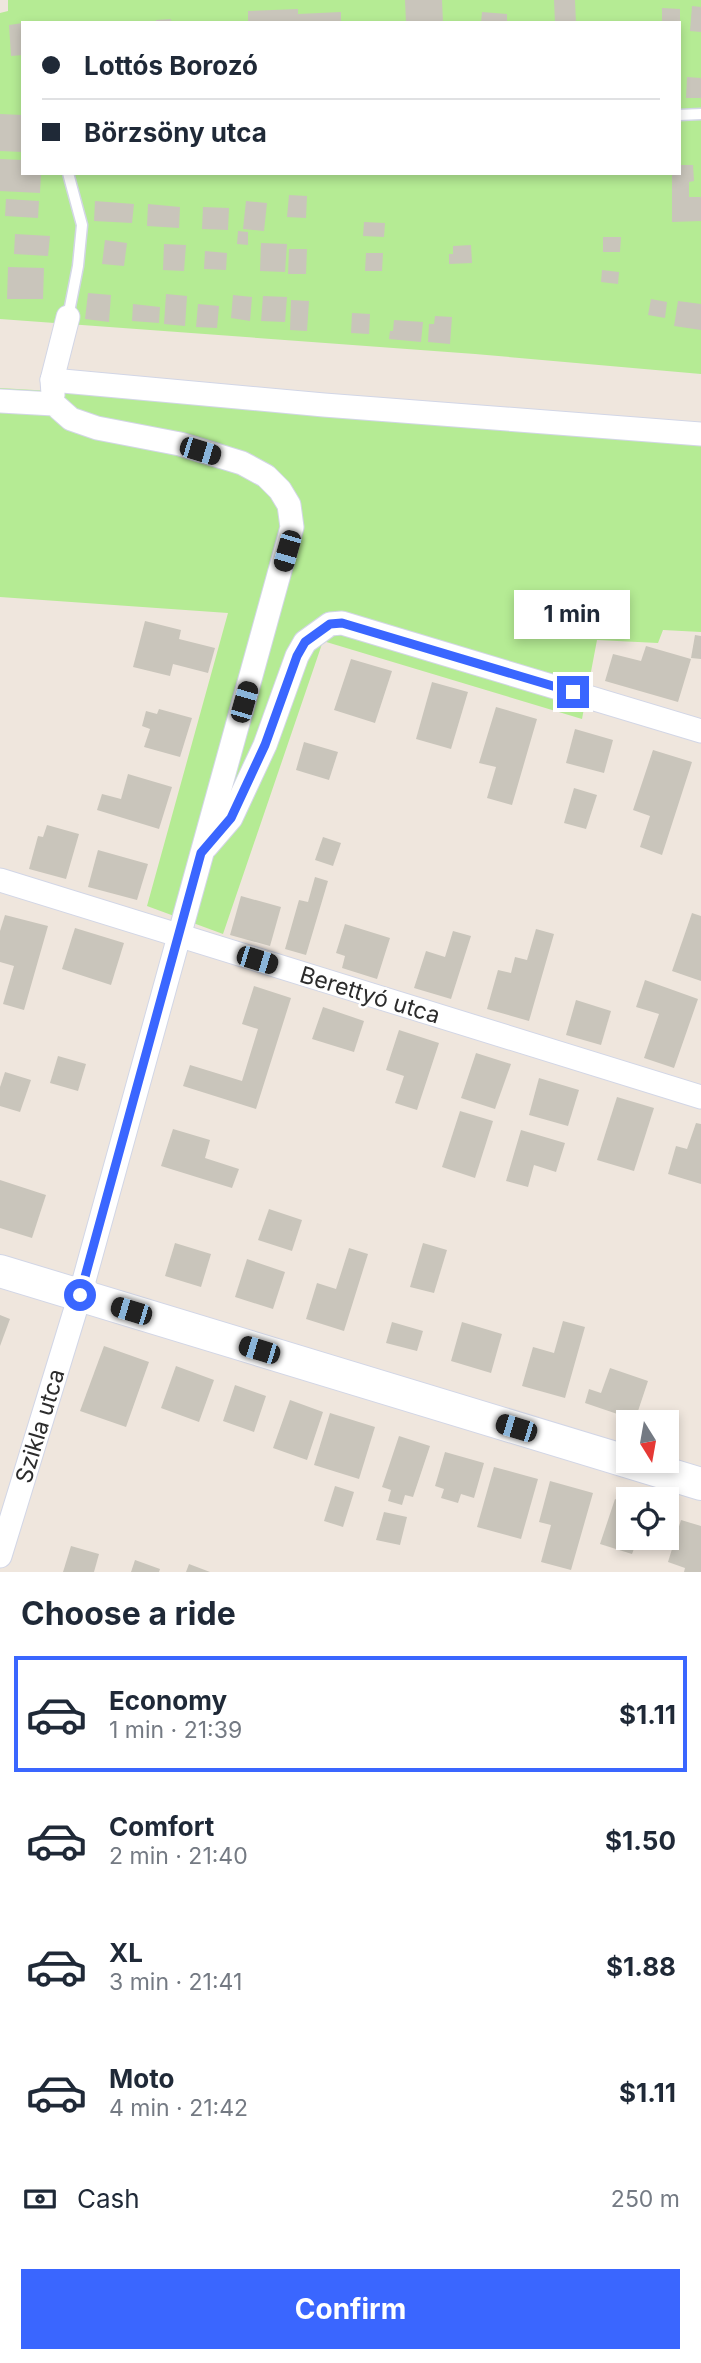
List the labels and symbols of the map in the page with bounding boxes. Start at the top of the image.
car [177,435,224,467]
car [272,528,303,574]
callout: 1 min [515,590,631,640]
route end [557,676,589,708]
car [229,679,260,725]
car [234,944,281,976]
street label: Berettyó utca [297,960,443,1030]
route start [64,1279,96,1311]
car [108,1295,155,1327]
car [236,1334,283,1366]
street label: Szikla utca [9,1366,71,1486]
north arrow [616,1410,679,1474]
car [493,1412,540,1444]

